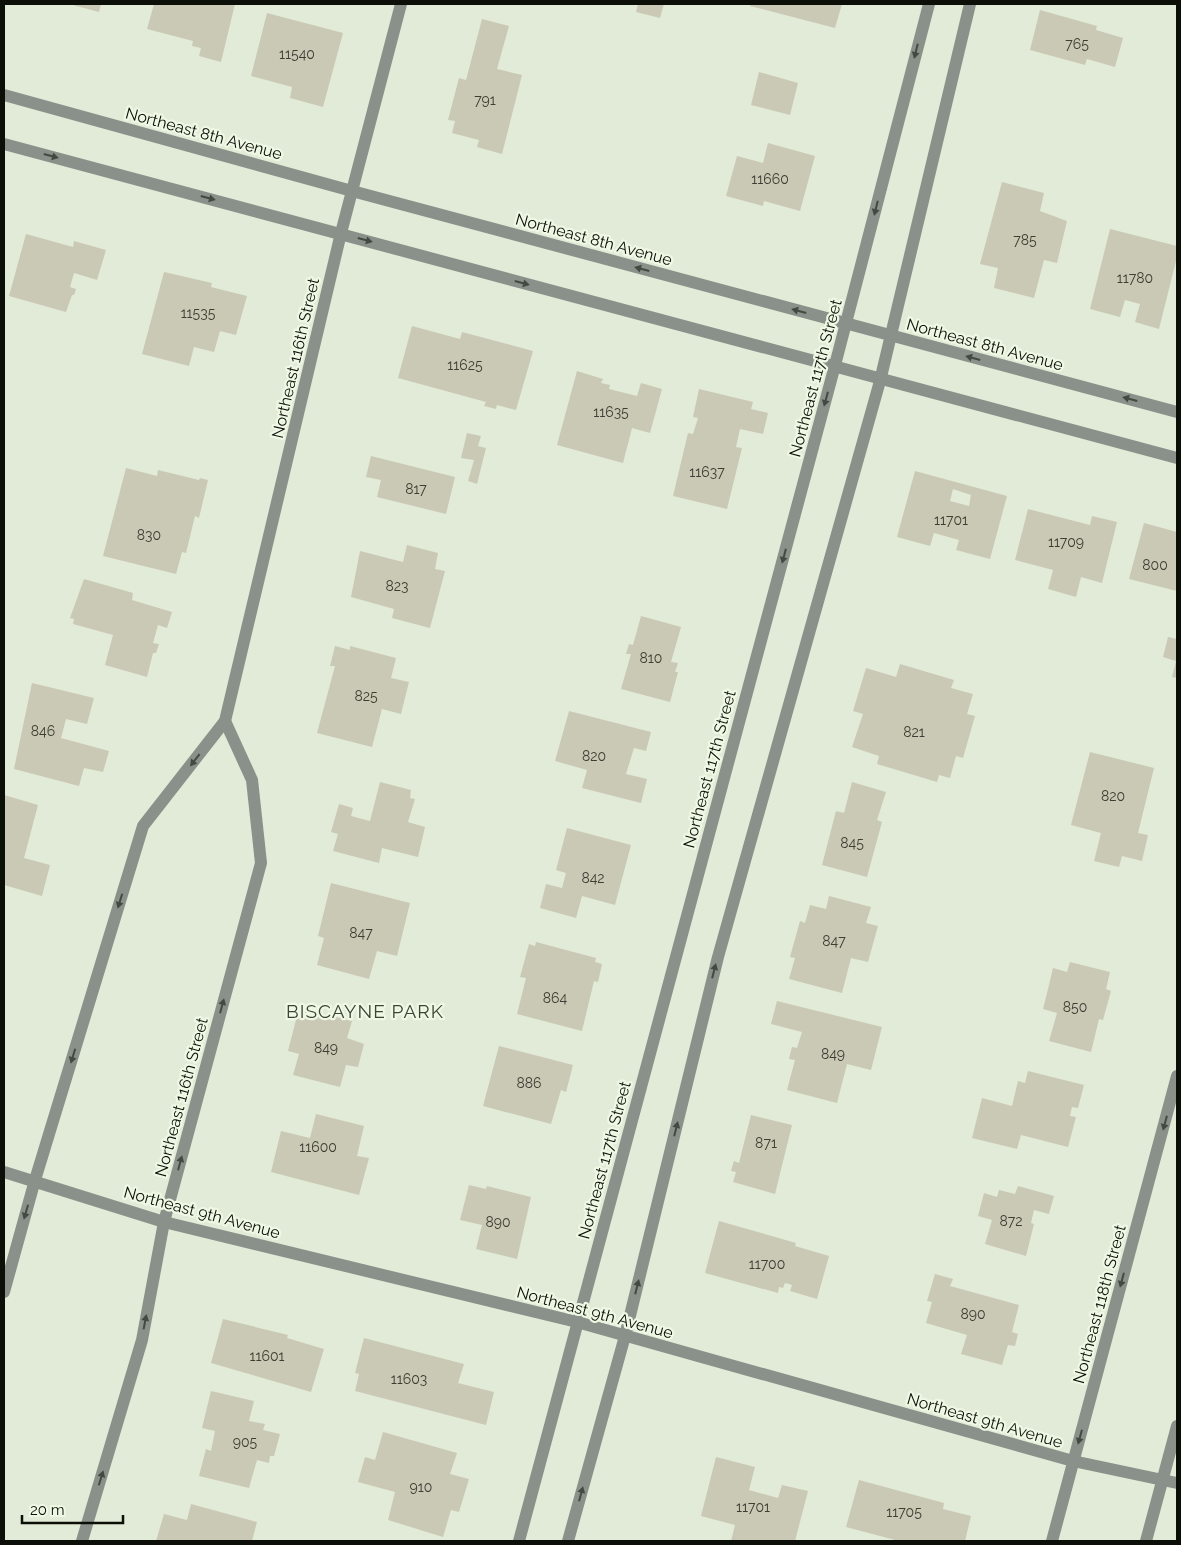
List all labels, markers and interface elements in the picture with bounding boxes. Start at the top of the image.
house number: 765 [1065,36,1089,52]
one-way arrow [912,43,920,58]
house number: 11540 [279,46,315,62]
house number: 791 [474,92,496,108]
street label: Northeast 8th Avenue [124,103,284,164]
one-way arrow [43,153,58,161]
house number: 11660 [751,171,789,187]
one-way arrow [200,194,216,202]
one-way arrow [871,201,879,216]
street label: Northeast 8th Avenue [514,209,674,270]
house number: 785 [1013,232,1037,248]
one-way arrow [358,236,373,244]
one-way arrow [635,265,650,273]
house number: 11780 [1117,270,1153,286]
street label: Northeast 116th Street [268,276,323,440]
one-way arrow [514,279,529,287]
street label: Northeast 117th Street [785,297,846,459]
house number: 11535 [181,305,216,321]
one-way arrow [792,307,807,315]
street label: Northeast 8th Avenue [905,314,1065,375]
one-way arrow [966,354,981,362]
house number: 11625 [447,357,483,373]
one-way arrow [822,392,830,407]
one-way arrow [1123,395,1138,403]
house number: 11635 [593,404,629,420]
house number: 11637 [689,464,725,480]
house number: 817 [405,481,427,497]
house number: 11701 [934,512,968,528]
house number: 830 [137,527,161,543]
house number: 11709 [1048,534,1084,550]
one-way arrow [779,549,787,564]
house number: 800 [1142,557,1168,573]
house number: 823 [385,578,409,594]
house number: 810 [640,650,662,666]
house number: 825 [354,688,378,704]
street label: Northeast 117th Street [679,688,740,850]
house number: 846 [31,723,55,739]
house number: 821 [903,724,925,740]
house number: 820 [582,748,606,764]
one-way arrow [190,753,201,766]
house number: 820 [1101,788,1125,804]
house number: 845 [840,835,864,851]
house number: 842 [581,870,605,886]
one-way arrow [116,893,124,908]
house number: 847 [349,925,373,941]
house number: 847 [822,933,846,949]
one-way arrow [710,964,718,979]
house number: 864 [543,990,568,1006]
one-way arrow [219,999,227,1014]
house number: 850 [1063,999,1087,1015]
district label: BISCAYNE PARK [286,1000,444,1022]
street label: Northeast 116th Street [151,1015,212,1179]
house number: 849 [314,1040,338,1056]
house number: 849 [821,1046,845,1062]
one-way arrow [68,1049,76,1064]
house number: 886 [516,1075,542,1091]
street label: Northeast 117th Street [574,1079,635,1241]
one-way arrow [1161,1116,1169,1131]
one-way arrow [672,1121,680,1136]
house number: 871 [755,1135,777,1151]
house number: 11600 [299,1139,337,1155]
one-way arrow [176,1155,184,1171]
street label: Northeast 9th Avenue [122,1182,282,1243]
one-way arrow [22,1204,30,1219]
house number: 872 [999,1213,1023,1229]
house number: 890 [485,1214,511,1230]
street label: Northeast 118th Street [1069,1222,1130,1386]
house number: 11700 [749,1256,785,1272]
one-way arrow [1118,1273,1126,1288]
one-way arrow [633,1279,641,1294]
street label: Northeast 9th Avenue [515,1282,675,1343]
house number: 890 [960,1306,986,1322]
one-way arrow [141,1314,149,1329]
house number: 11601 [250,1348,285,1364]
house number: 11603 [391,1371,427,1387]
street label: Northeast 9th Avenue [905,1389,1065,1452]
one-way arrow [1075,1430,1083,1445]
house number: 905 [233,1434,258,1450]
one-way arrow [97,1470,105,1485]
house number: 910 [410,1479,432,1495]
one-way arrow [577,1487,585,1502]
scale bar [22,1492,124,1524]
house number: 11701 [736,1499,770,1515]
text: 20 m [30,1501,65,1519]
house number: 11705 [886,1504,922,1520]

